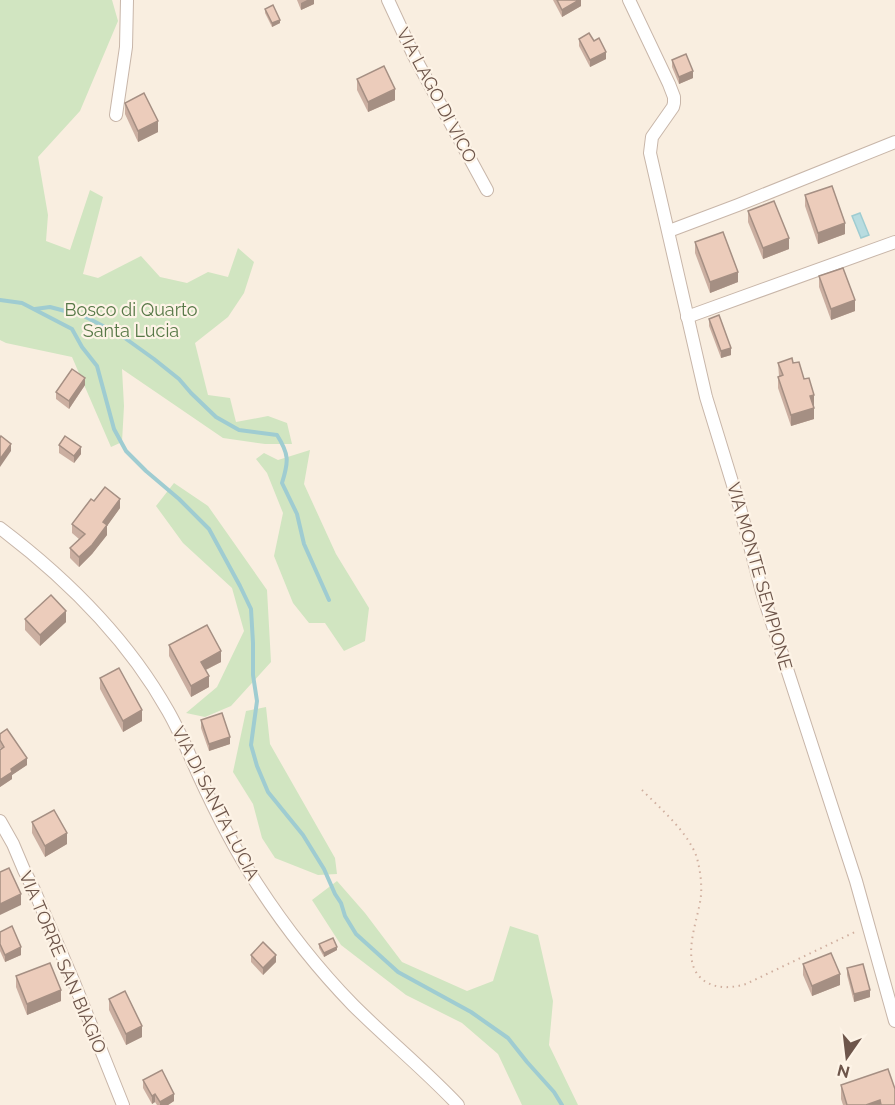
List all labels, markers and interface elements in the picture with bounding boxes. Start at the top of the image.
street label: VIA LAGO DI VICO [393,24,481,166]
park label: Bosco di Quarto Santa Lucia [64,299,198,341]
street label: VIA MONTE SEMPIONE [723,480,797,672]
street label: VIA DI SANTA LUCIA [168,722,264,884]
street label: VIA TORRE SAN BIAGIO [15,868,111,1056]
north arrow [817,1027,877,1087]
text: N [835,1060,852,1082]

